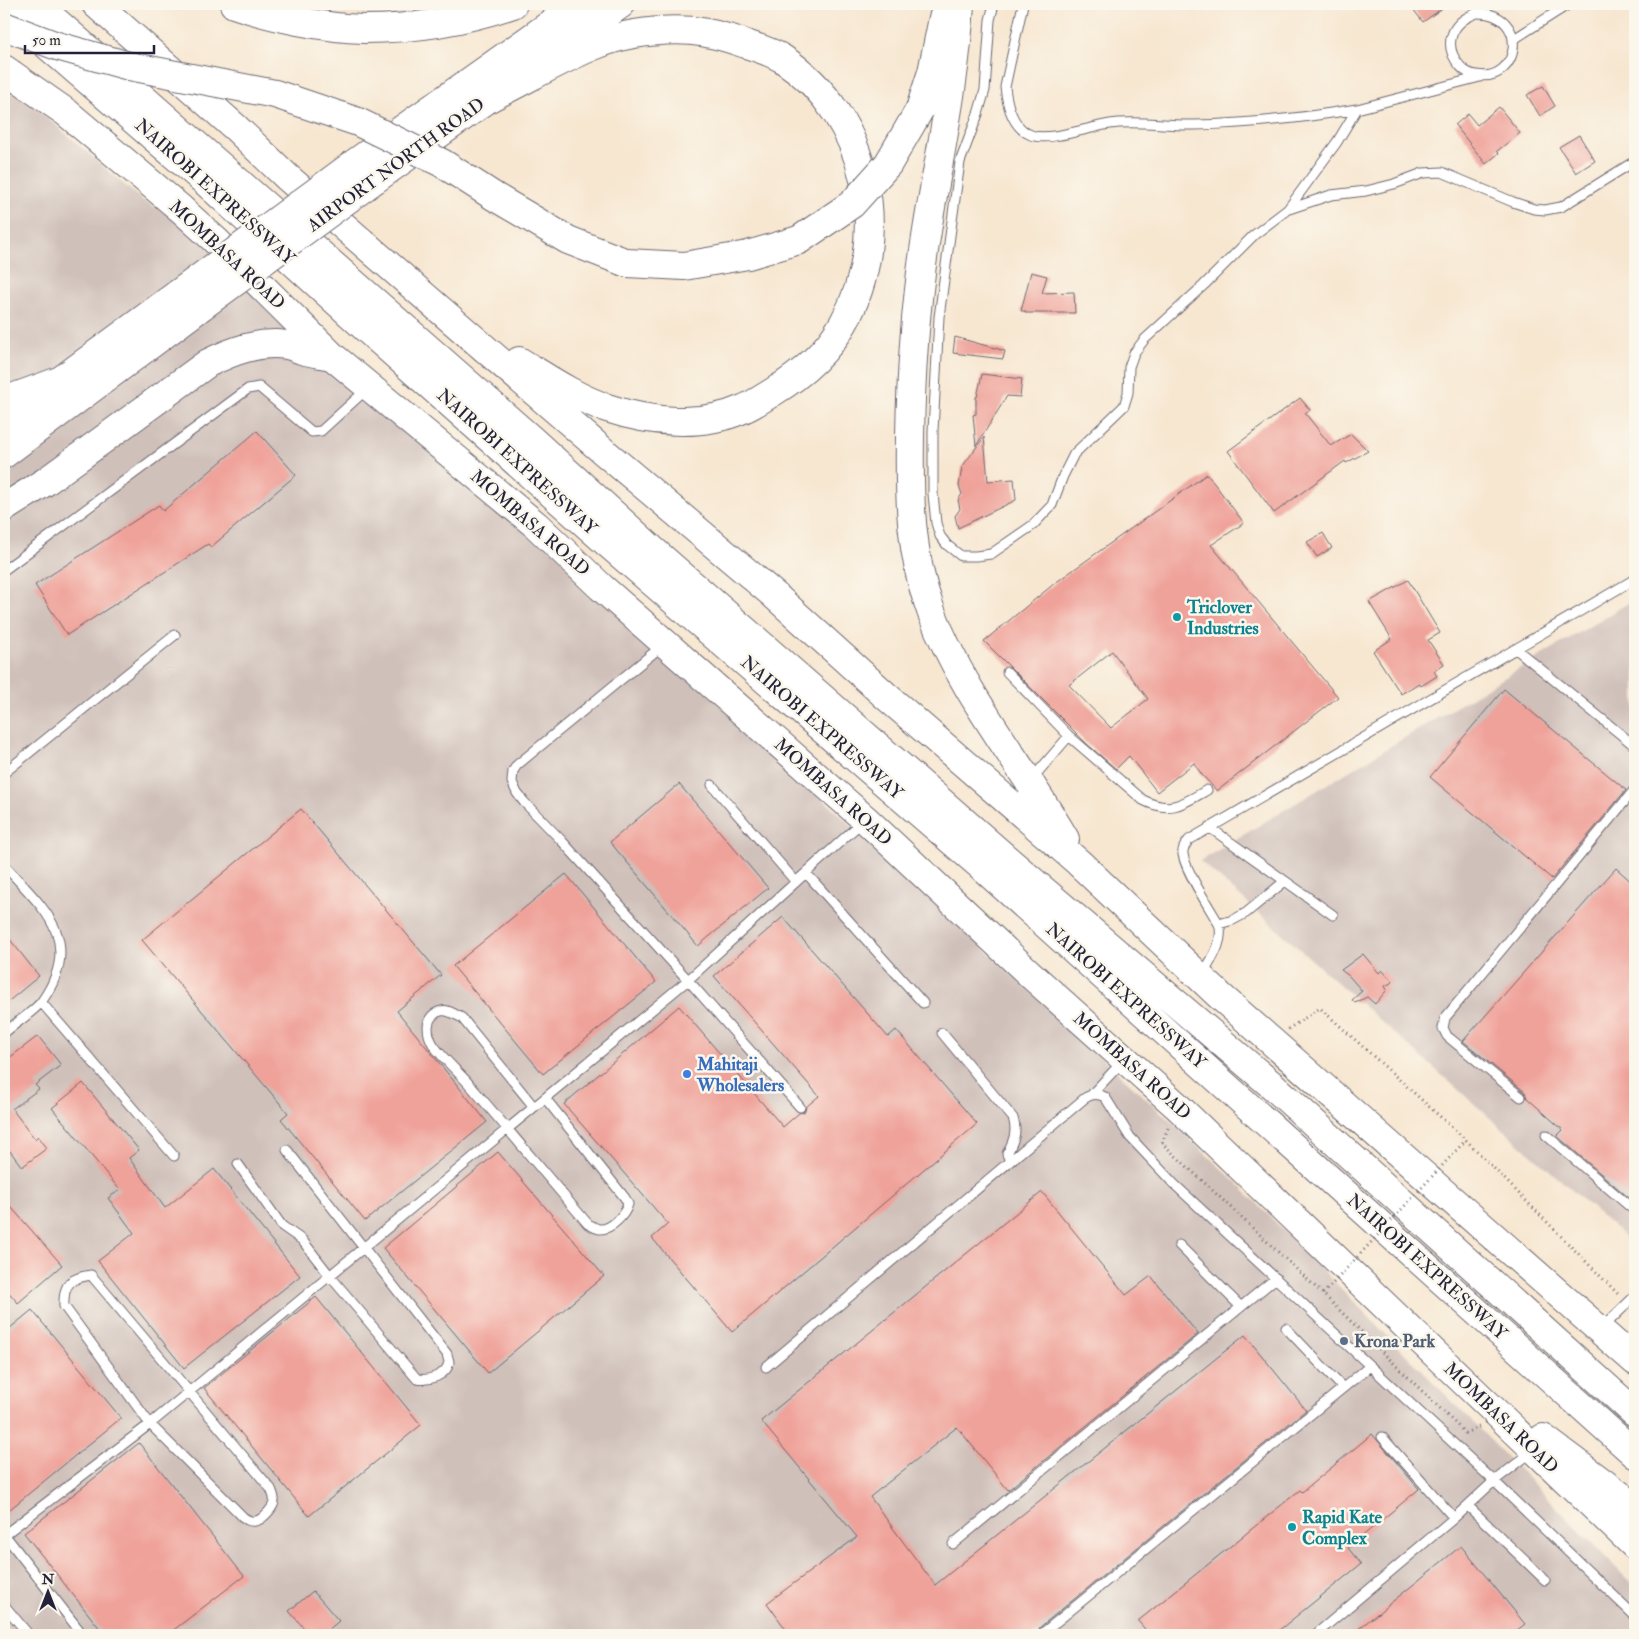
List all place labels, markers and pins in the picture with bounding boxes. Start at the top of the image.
place label: Triclover Industries [1186,596,1259,640]
marker: Triclover Industries [1171,611,1183,623]
place label: Mahitaji Wholesalers [696,1053,784,1097]
marker: Mahitaji Wholesalers [681,1068,693,1080]
place label: Krona Park [1354,1330,1436,1353]
marker: Krona Park [1338,1335,1350,1347]
place label: Rapid Kate Complex [1302,1506,1382,1550]
marker: Rapid Kate Complex [1286,1521,1298,1533]

